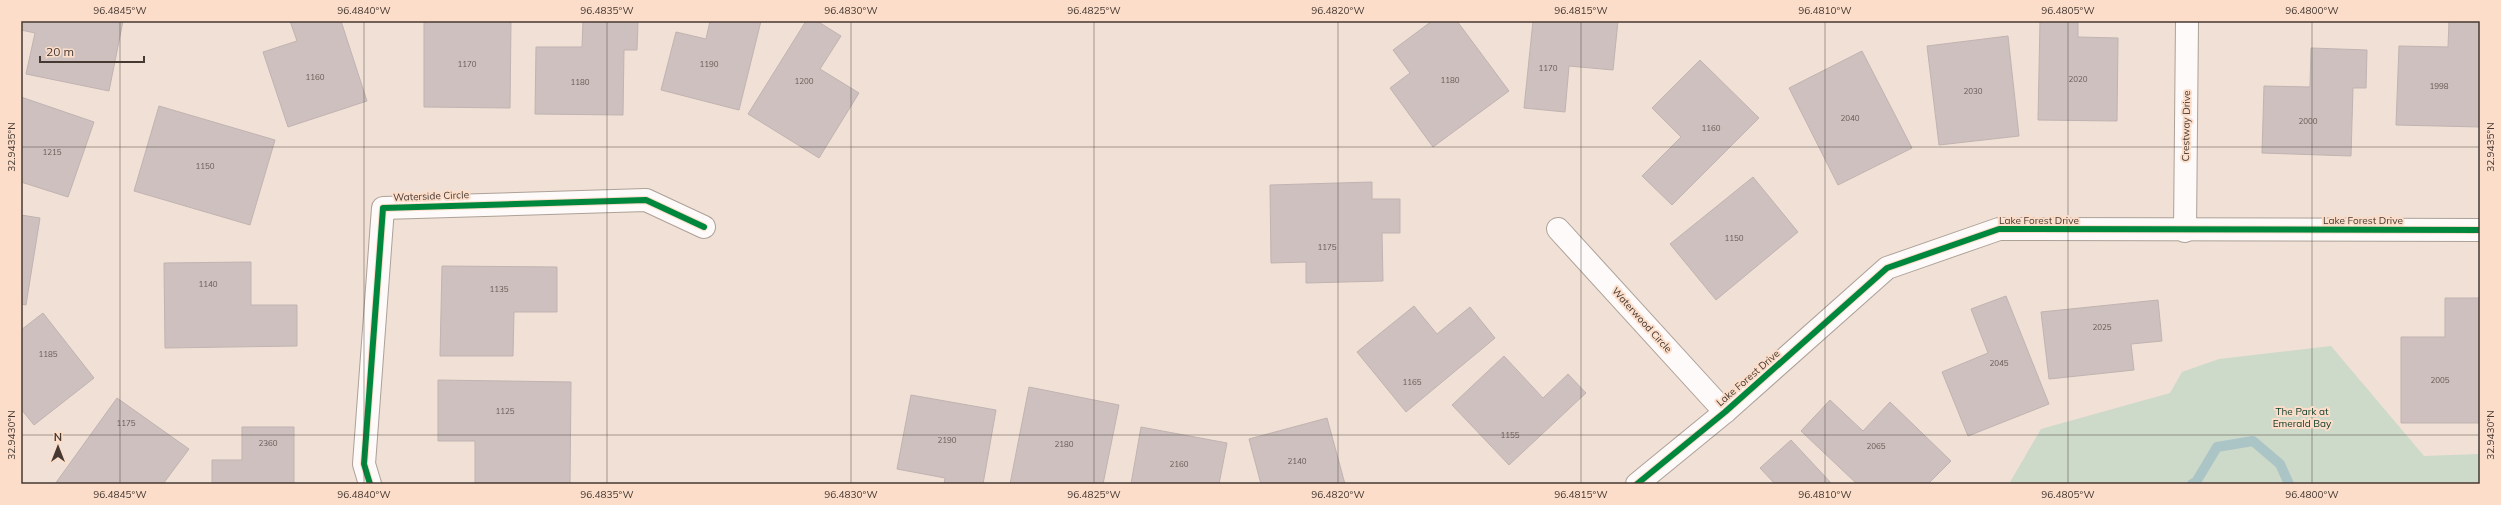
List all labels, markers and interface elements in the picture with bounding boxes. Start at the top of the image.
text: 96.4845°W [93,4,147,17]
text: 96.4840°W [337,4,391,17]
text: 96.4835°W [580,4,634,17]
text: 96.4830°W [824,4,878,17]
text: 96.4825°W [1067,4,1121,17]
text: 96.4820°W [1311,4,1365,17]
text: 96.4815°W [1554,4,1608,17]
text: 96.4810°W [1798,4,1852,17]
text: 96.4805°W [2041,4,2095,17]
text: 96.4800°W [2285,4,2339,17]
scale bar [40,38,144,64]
text: 20 m [46,44,74,59]
house number: 1170 [457,59,477,69]
house number: 1190 [699,59,719,69]
house number: 1170 [1538,63,1558,73]
house number: 1160 [305,72,325,82]
house number: 2020 [2068,74,2088,84]
house number: 1180 [1440,75,1460,85]
house number: 1200 [794,76,814,86]
house number: 1180 [570,77,590,87]
house number: 1998 [2429,81,2449,91]
house number: 2030 [1963,86,1983,96]
street label: Crestway Drive [2179,90,2193,162]
house number: 2040 [1840,113,1860,123]
house number: 2000 [2298,116,2318,126]
text: 32.9435°N [5,122,18,172]
text: 32.9435°N [2484,122,2497,172]
house number: 1160 [1701,123,1721,133]
house number: 1215 [42,147,62,157]
house number: 1150 [195,161,215,171]
street label: Waterside Circle [393,188,469,204]
street label: Lake Forest Drive [1999,214,2079,227]
street label: Lake Forest Drive [2323,214,2403,227]
house number: 1150 [1724,233,1744,243]
house number: 1175 [1317,242,1337,252]
house number: 1140 [198,279,218,289]
house number: 1135 [489,284,509,294]
street label: Waterwood Circle [1609,285,1675,355]
house number: 2025 [2092,322,2112,332]
street label: Lake Forest Drive [1714,347,1782,409]
house number: 1185 [38,349,58,359]
house number: 2045 [1989,358,2009,368]
house number: 2005 [2430,375,2450,385]
house number: 1165 [1402,377,1422,387]
park label: The Park at Emerald Bay [2273,405,2332,430]
house number: 1125 [495,406,515,416]
text: 32.9430°N [5,410,18,460]
text: 32.9430°N [2484,410,2497,460]
house number: 1175 [116,418,136,428]
north arrow [38,427,78,467]
text: N [54,430,62,444]
house number: 1155 [1500,430,1520,440]
house number: 2190 [937,435,957,445]
house number: 2360 [258,438,278,448]
house number: 2180 [1054,439,1074,449]
house number: 2065 [1866,441,1886,451]
house number: 2140 [1287,456,1307,466]
house number: 2160 [1169,459,1189,469]
text: 96.4845°W [93,488,147,501]
text: 96.4840°W [337,488,391,501]
text: 96.4835°W [580,488,634,501]
text: 96.4830°W [824,488,878,501]
text: 96.4825°W [1067,488,1121,501]
text: 96.4820°W [1311,488,1365,501]
text: 96.4815°W [1554,488,1608,501]
text: 96.4810°W [1798,488,1852,501]
text: 96.4805°W [2041,488,2095,501]
text: 96.4800°W [2285,488,2339,501]

